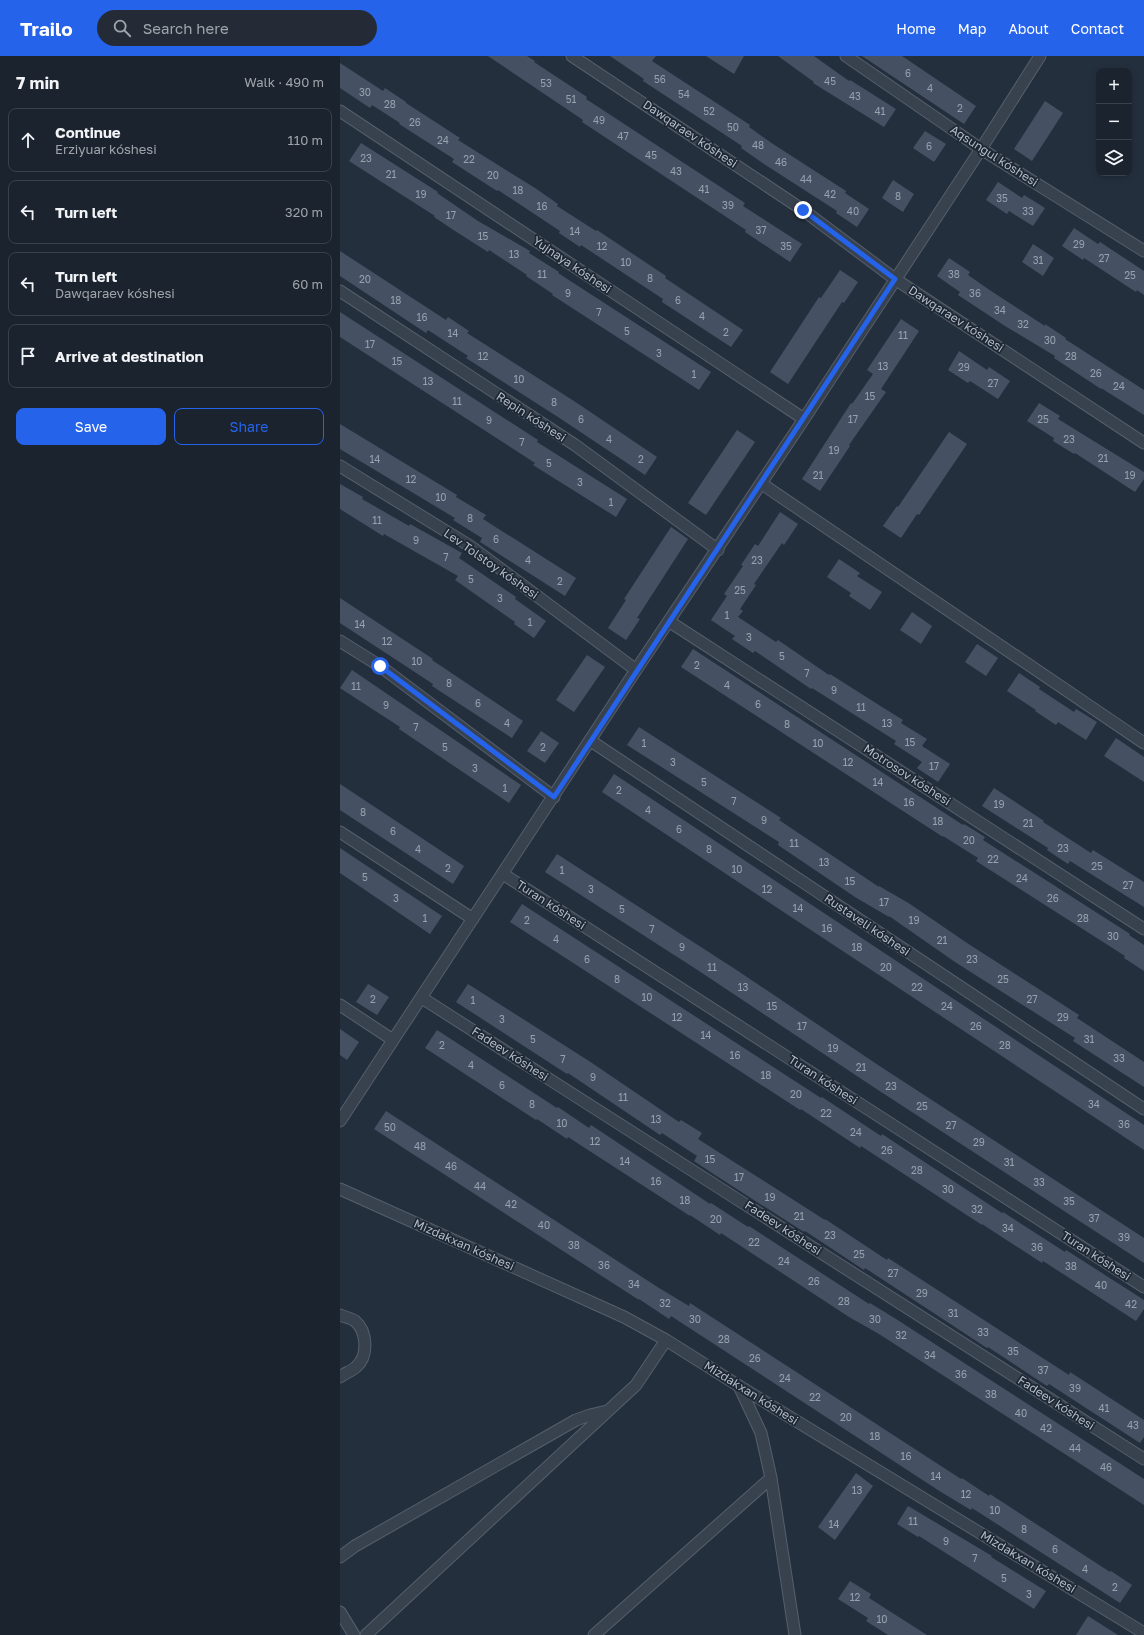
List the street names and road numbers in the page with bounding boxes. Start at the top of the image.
street label: Dawqaraev kóshesi [640,96,740,171]
street label: Aqsungul kóshesi [948,122,1041,190]
street label: Yujnaya kóshesi [530,233,614,296]
street label: Dawqaraev kóshesi [906,282,1007,355]
street label: Repin kóshesi [494,389,569,445]
street label: Lev Tolstoy kóshesi [441,525,542,602]
street label: Motrosov kóshesi [861,741,954,808]
street label: Turan kóshesi [514,877,589,932]
street label: Rustaveli kóshesi [821,890,913,959]
street label: Fadeev kóshesi [469,1023,551,1084]
street label: Turan kóshesi [786,1052,861,1107]
street label: Fadeev kóshesi [742,1197,824,1258]
street label: Mizdakxan kóshesi [412,1216,517,1273]
street label: Turan kóshesi [1059,1228,1134,1283]
street label: Mizdakxan kóshesi [701,1358,801,1428]
street label: Fadeev kóshesi [1015,1372,1097,1433]
street label: Mizdakxan kóshesi [978,1527,1079,1596]

